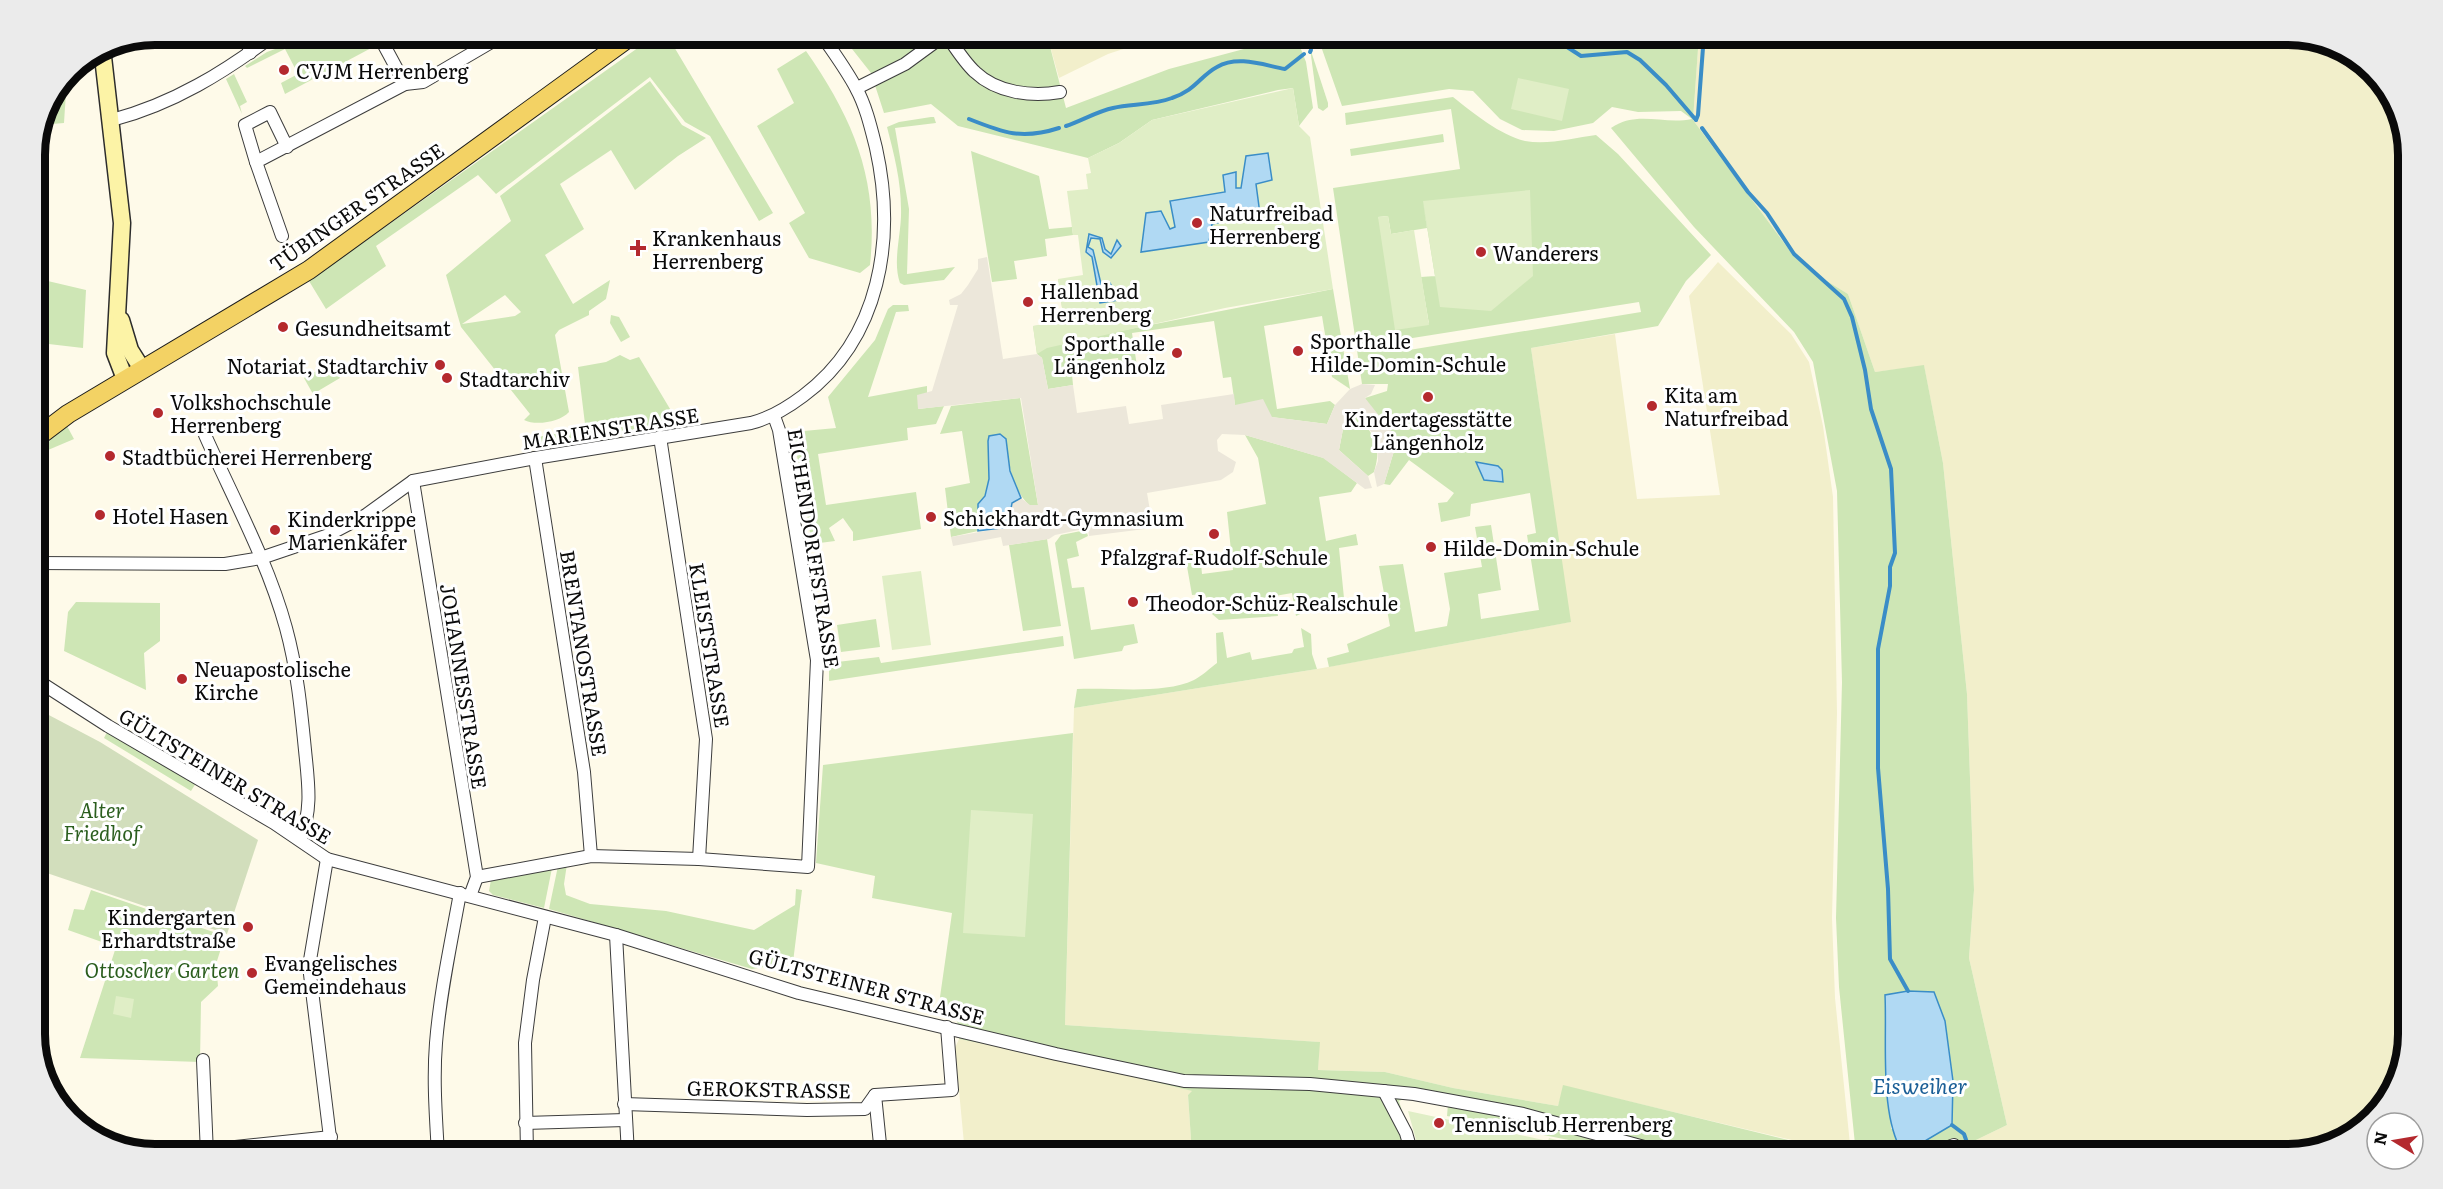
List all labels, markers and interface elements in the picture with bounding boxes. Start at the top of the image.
place label: CVJM Herrenberg [296,55,469,85]
marker: CVJM Herrenberg [277,63,291,77]
street label: TÜBINGER STRASSE [262,134,450,278]
place label: Naturfreibad Herrenberg [1209,197,1334,250]
marker: Naturfreibad Herrenberg [1190,216,1204,230]
place label: Krankenhaus Herrenberg [652,222,781,275]
place label: Wanderers [1493,237,1598,267]
marker: Krankenhaus Herrenberg [629,239,647,257]
marker: Wanderers [1474,245,1488,259]
place label: Hallenbad Herrenberg [1040,275,1152,328]
marker: Hallenbad Herrenberg [1021,295,1035,309]
place label: Gesundheitsamt [295,312,451,342]
marker: Gesundheitsamt [276,320,290,334]
place label: Sporthalle Hilde-Domin-Schule [1310,325,1506,378]
place label: Sporthalle Längenholz [1053,327,1165,380]
marker: Sporthalle Hilde-Domin-Schule [1291,344,1305,358]
marker: Sporthalle Längenholz [1170,346,1184,360]
place label: Notariat, Stadtarchiv [226,350,428,380]
marker: Notariat, Stadtarchiv [433,358,447,372]
place label: Stadtarchiv [459,363,570,393]
marker: Stadtarchiv [440,371,454,385]
place label: Kita am Naturfreibad [1664,379,1789,432]
place label: Volkshochschule Herrenberg [170,386,331,439]
marker: Kindertagesstätte Längenholz [1421,390,1435,404]
street label: MARIENSTRASSE [519,398,701,456]
marker: Kita am Naturfreibad [1645,399,1659,413]
place label: Kindertagesstätte Längenholz [1344,403,1512,456]
marker: Volkshochschule Herrenberg [151,406,165,420]
street label: EICHENDORFFSTRASSE [781,426,849,670]
place label: Stadtbücherei Herrenberg [122,441,373,471]
marker: Stadtbücherei Herrenberg [103,449,117,463]
place label: Hotel Hasen [112,500,229,530]
place label: Schickhardt-Gymnasium [943,502,1184,532]
place label: Kinderkrippe Marienkäfer [287,503,416,556]
marker: Hotel Hasen [93,508,107,522]
marker: Schickhardt-Gymnasium [924,510,938,524]
marker: Kinderkrippe Marienkäfer [268,523,282,537]
marker: Pfalzgraf-Rudolf-Schule [1207,527,1221,541]
place label: Hilde-Domin-Schule [1443,532,1639,562]
marker: Hilde-Domin-Schule [1424,540,1438,554]
place label: Pfalzgraf-Rudolf-Schule [1100,541,1328,571]
street label: BRENTANOSTRASSE [554,548,616,758]
street label: KLEISTSTRASSE [683,560,739,730]
street label: JOHANNESSTRASSE [434,581,496,791]
place label: Theodor-Schüz-Realschule [1145,587,1398,617]
marker: Theodor-Schüz-Realschule [1126,595,1140,609]
place label: Neuapostolische Kirche [194,653,351,706]
marker: Neuapostolische Kirche [175,672,189,686]
street label: GÜLTSTEINER STRASSE [114,699,338,851]
park label: Alter Friedhof [63,794,143,847]
place label: Kindergarten Erhardtstraße [101,901,236,954]
marker: Kindergarten Erhardtstraße [241,920,255,934]
street label: GÜLTSTEINER STRASSE [746,939,988,1031]
place label: Evangelisches Gemeindehaus [264,947,406,1000]
park label: Ottoscher Garten [85,954,239,984]
marker: Evangelisches Gemeindehaus [245,966,259,980]
water label: Eisweiher [1873,1069,1968,1100]
street label: GEROKSTRASSE [687,1072,851,1104]
place label: Tennisclub Herrenberg [1451,1108,1673,1138]
north arrow [2365,1111,2425,1171]
marker: Tennisclub Herrenberg [1432,1116,1446,1130]
text: N [2366,1129,2392,1147]

